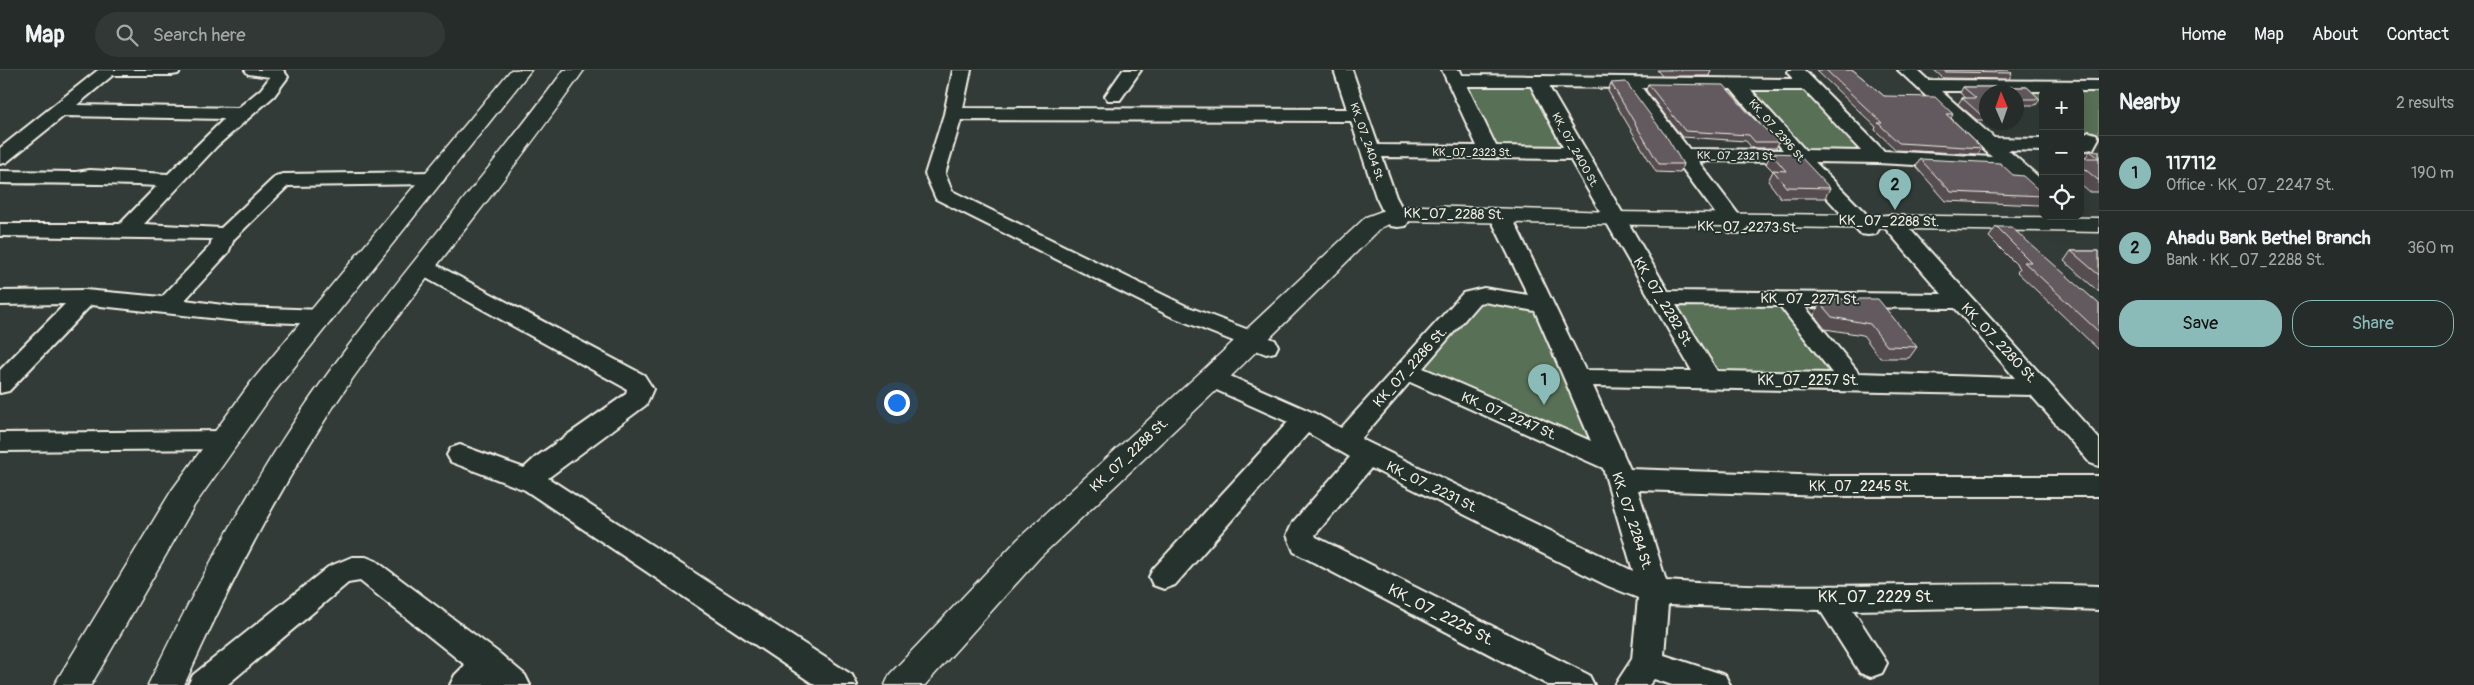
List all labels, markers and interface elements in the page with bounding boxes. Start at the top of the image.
search box [95,12,445,57]
text: Map [25,20,65,49]
icon: search [113,21,141,49]
text: Search here [153,23,246,47]
text: Home [2181,23,2226,46]
text: Map [2254,23,2284,46]
text: About [2312,23,2358,46]
text: Contact [2386,23,2449,46]
north arrow [1979,85,2024,130]
map controls [2039,85,2084,220]
button: + [2039,85,2084,130]
text: Nearby [2119,89,2180,116]
text: 2 results [2396,93,2454,113]
street label: KK_07_2396 St. [1746,97,1808,165]
street label: KK_07_2404 St. [1347,101,1387,183]
street label: KK_07_2400 St. [1549,110,1601,190]
button: − [2039,130,2084,175]
street label: KK_07_2323 St. [1432,146,1512,159]
street label: KK_07_2321 St. [1697,149,1775,163]
text: 117112 [2166,151,2216,175]
text: 1 [2132,163,2138,183]
text: 190 m [2411,163,2454,183]
pin: 2 [1879,169,1911,210]
button: locate [2039,175,2084,220]
text: Office · KK_07_2247 St. [2166,175,2334,195]
street label: KK_07_2288 St. [1403,205,1505,223]
street label: KK_07_2288 St. [1838,212,1940,230]
street label: KK_07_2273 St. [1697,218,1799,236]
text: Ahadu Bank Bethel Branch [2166,226,2371,250]
text: 2 [2131,238,2139,258]
text: 360 m [2407,238,2454,258]
text: Bank · KK_07_2288 St. [2166,250,2325,270]
street label: KK_07_2282 St. [1630,254,1696,350]
street label: KK_07_2271 St. [1760,290,1860,308]
street label: KK_07_2280 St. [1958,299,2040,387]
button: Save [2119,300,2282,347]
button: Share [2292,300,2454,347]
street label: KK_07_2286 St. [1370,323,1450,411]
pin: 1 [1528,364,1560,405]
street label: KK_07_2257 St. [1757,372,1859,389]
street label: KK_07_2247 St. [1459,388,1559,444]
your location [884,390,910,416]
street label: KK_07_2288 St. [1086,414,1172,496]
street label: KK_07_2231 St. [1384,458,1480,516]
street label: KK_07_2284 St. [1608,470,1656,572]
street label: KK_07_2245 St. [1809,478,1911,495]
street label: KK_07_2225 St. [1384,580,1498,650]
street label: KK_07_2229 St. [1818,587,1934,607]

